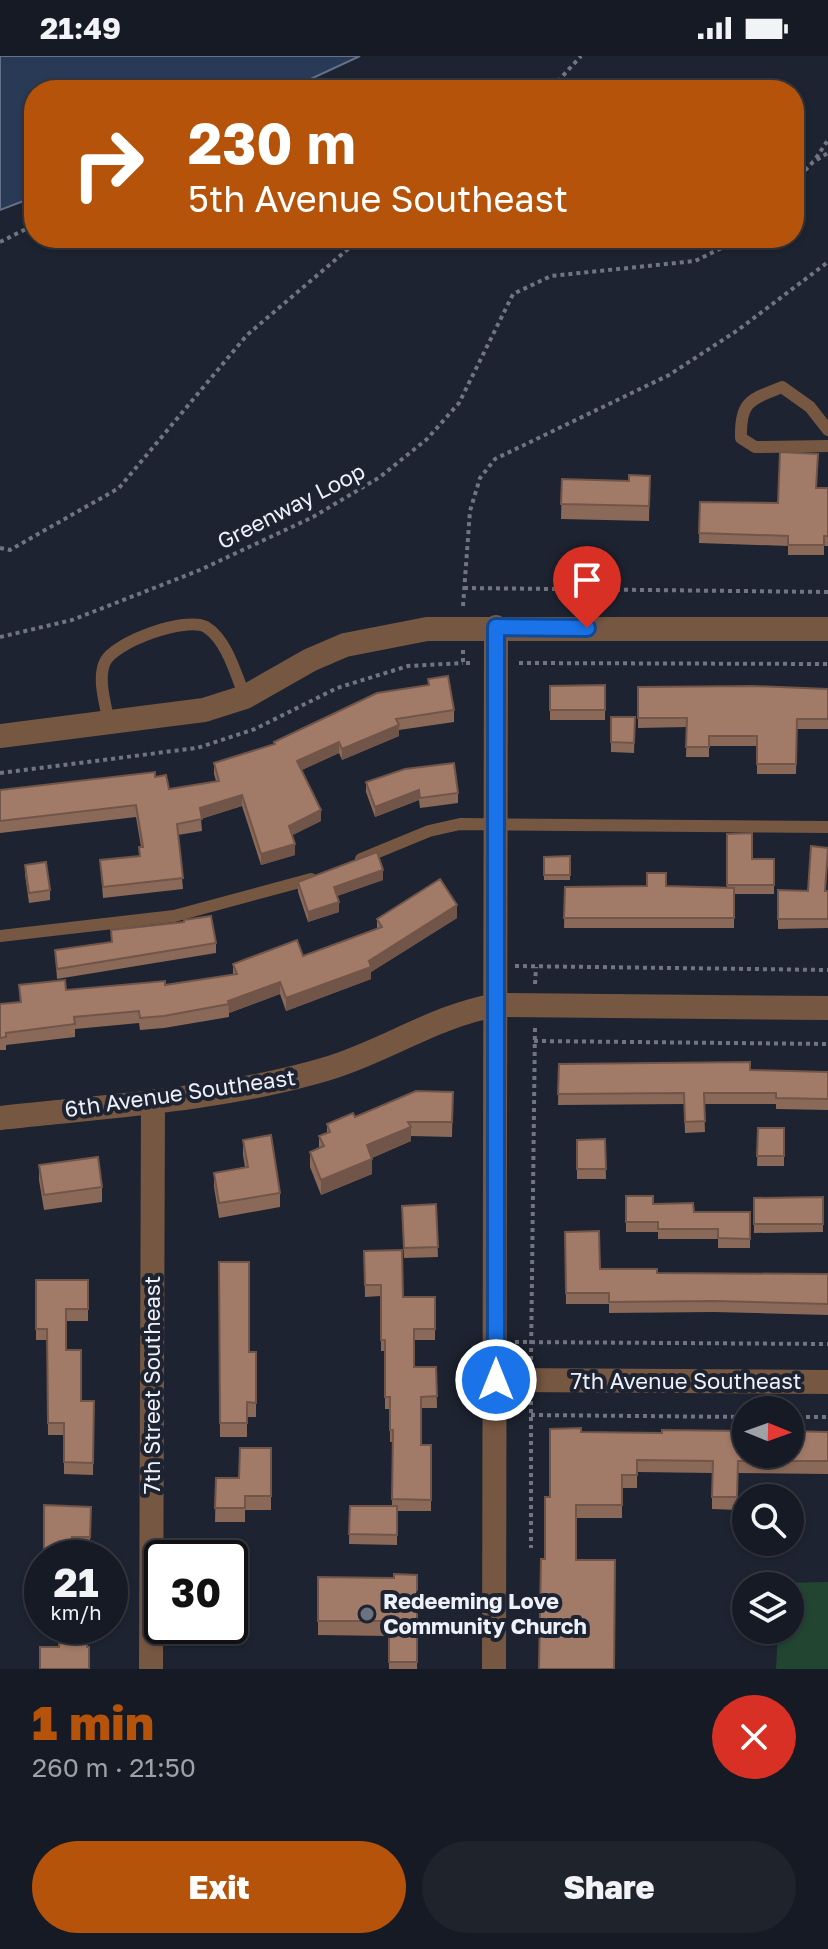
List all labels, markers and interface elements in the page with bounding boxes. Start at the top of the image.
text: 21:49 [40,10,121,46]
text: 230 m [188,109,356,176]
icon: right [56,112,160,216]
text: 5th Avenue Southeast [188,177,568,220]
street label: Greenway Loop [212,457,369,554]
pin [553,546,621,628]
icon: arrive [565,558,609,602]
street label: 6th Avenue Southeast [63,1063,297,1122]
street label: 7th Street Southeast [138,1276,165,1494]
position arrow [454,1338,538,1422]
street label: 7th Avenue Southeast [570,1367,802,1394]
north arrow [732,1396,804,1468]
map controls [732,1396,804,1644]
button: search [732,1484,804,1556]
speed limit sign: 30 [144,1540,248,1644]
text: 21 [54,1558,99,1606]
button: layers [732,1572,804,1644]
place label: Redeeming Love Community Church [383,1587,587,1639]
text: km/h [51,1600,101,1624]
marker: Redeeming Love Community Church [358,1605,376,1623]
text: 1 min [32,1693,154,1751]
button: close [712,1695,796,1779]
text: 260 m · 21:50 [32,1752,196,1783]
button: Exit [32,1841,406,1933]
button: Share [422,1841,796,1933]

